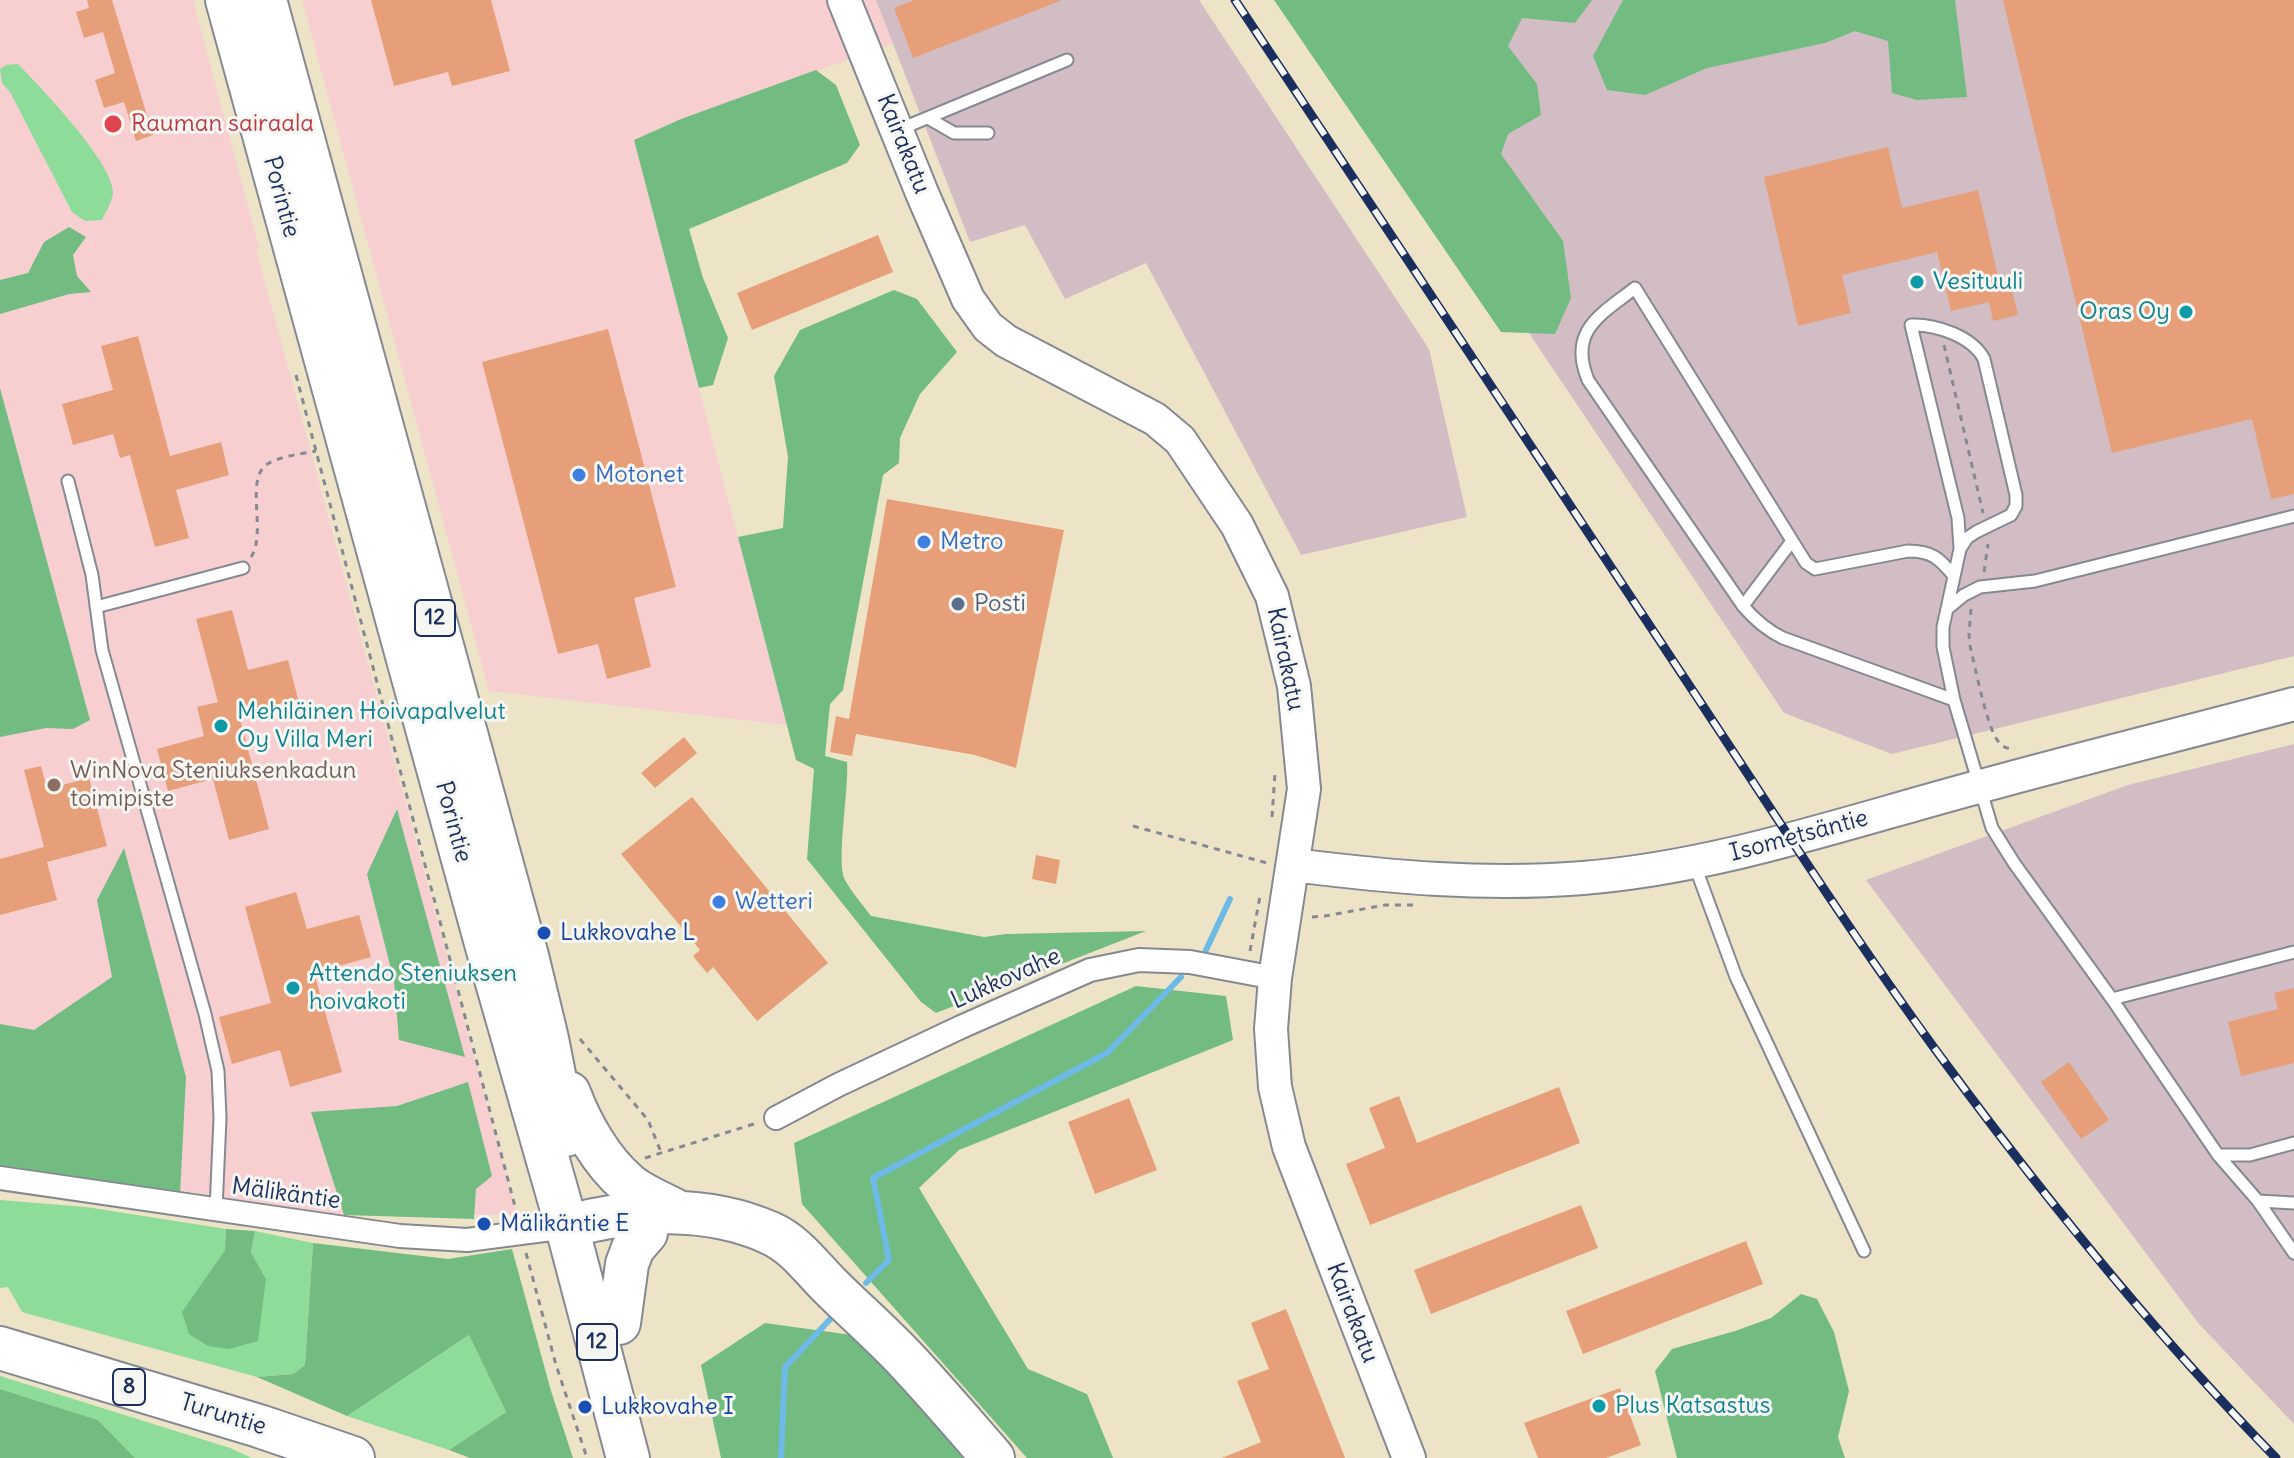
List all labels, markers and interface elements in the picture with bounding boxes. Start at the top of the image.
street label: Kairakatu [870,90,936,198]
place label: Rauman sairaala [131,110,314,138]
marker: Rauman sairaala [102,113,124,135]
street label: Porintie [256,153,306,241]
place label: Vesituuli [1933,268,2023,296]
marker: Vesituuli [1908,273,1926,291]
place label: Oras Oy [2079,298,2170,326]
marker: Oras Oy [2177,303,2195,321]
place label: Motonet [595,461,684,489]
marker: Motonet [570,466,588,484]
place label: Metro [940,528,1003,556]
marker: Metro [915,533,933,551]
place label: Posti [974,590,1026,618]
marker: Posti [949,595,967,613]
road number: 12 [415,600,455,636]
street label: Kairakatu [1260,605,1310,713]
place label: Mehiläinen Hoivapalvelut Oy Villa Meri [237,698,505,754]
marker: Mehiläinen Hoivapalvelut Oy Villa Meri [212,717,230,735]
place label: WinNova Steniuksenkadun toimipiste [70,757,356,813]
marker: WinNova Steniuksenkadun toimipiste [45,776,63,794]
street label: Porintie [428,778,478,866]
street label: Isometsäntie [1727,804,1871,868]
place label: Wetteri [735,888,813,916]
marker: Wetteri [710,893,728,911]
place label: Lukkovahe L [560,919,695,947]
marker: Lukkovahe L [535,924,553,942]
street label: Lukkovahe [947,942,1065,1016]
place label: Attendo Steniuksen hoivakoti [309,960,517,1016]
marker: Attendo Steniuksen hoivakoti [284,979,302,997]
street label: Mälikäntie [230,1172,342,1216]
place label: Mälikäntie E [500,1210,629,1238]
marker: Mälikäntie E [475,1215,493,1233]
street label: Kairakatu [1320,1259,1384,1367]
road number: 12 [577,1324,617,1360]
road number: 8 [113,1369,145,1405]
street label: Turuntie [176,1388,270,1442]
place label: Plus Katsastus [1615,1392,1770,1420]
place label: Lukkovahe I [601,1393,734,1421]
marker: Plus Katsastus [1590,1397,1608,1415]
marker: Lukkovahe I [576,1398,594,1416]

